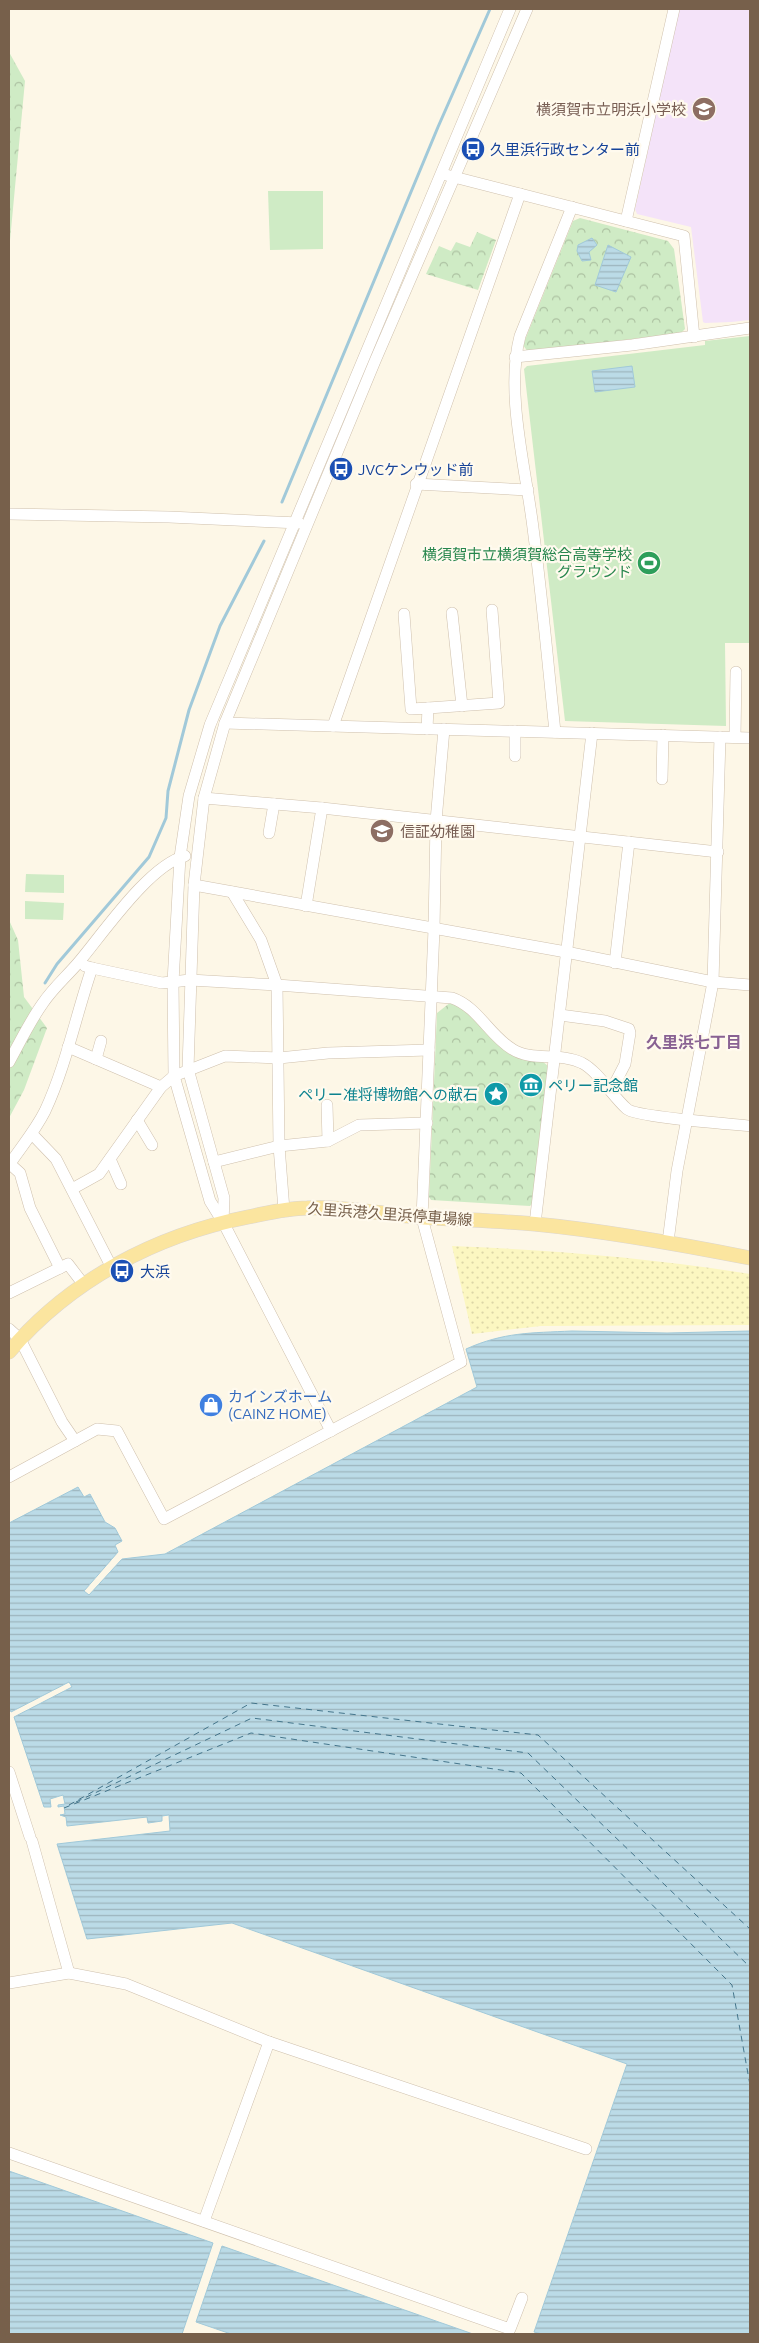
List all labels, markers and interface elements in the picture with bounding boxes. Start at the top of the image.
school or university icon: 横須賀市立明浜小学校 [691,96,717,122]
place label: 横須賀市立明浜小学校 [536,101,686,118]
bus stop icon: 久里浜行政センター前 [460,136,486,162]
place label: 久里浜行政センター前 [490,141,640,158]
bus stop icon: JVCケンウッド前 [328,456,354,482]
place label: JVCケンウッド前 [358,461,474,478]
place label: 横須賀市立横須賀総合高等学校 グラウンド [422,546,632,580]
sports icon: 横須賀市立横須賀総合高等学校 グラウンド [636,550,662,576]
school or university icon: 信証幼稚園 [369,818,395,844]
place label: 信証幼稚園 [400,823,475,840]
district label: 久里浜七丁目 [646,1033,742,1051]
museum icon: ペリー記念館 [518,1072,544,1098]
place label: ペリー記念館 [548,1077,638,1094]
place icon: ペリー准将博物館への献石 [483,1081,509,1107]
place label: ペリー准将博物館への献石 [298,1086,478,1103]
street label: 久里浜港久里浜停車場線 [307,1200,473,1228]
bus stop icon: 大浜 [109,1258,135,1284]
place label: 大浜 [140,1263,170,1280]
place label: カインズホーム (CAINZ HOME) [228,1388,332,1422]
shop icon: カインズホーム (CAINZ HOME) [198,1392,224,1418]

